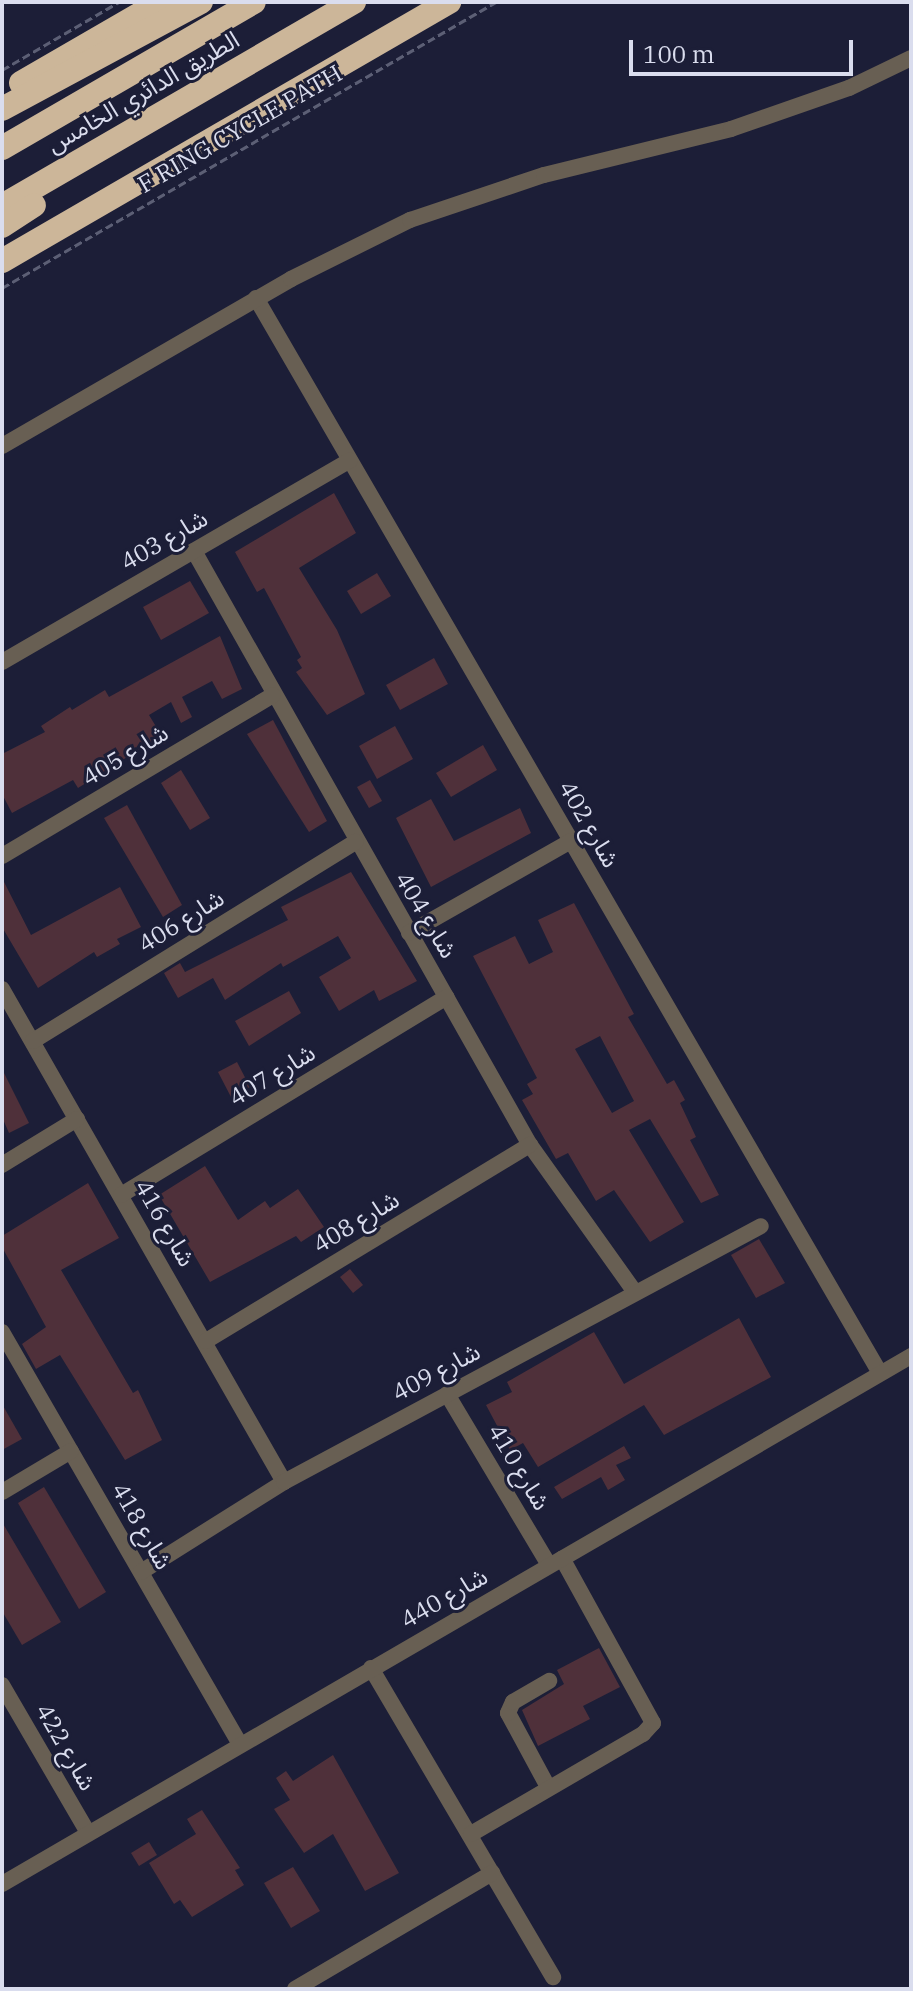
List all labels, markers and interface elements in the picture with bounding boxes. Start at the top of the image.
scale bar [633,24,857,74]
street label: الطريق الدائري الخامس [42,25,244,159]
text: 100 m [643,38,715,70]
street label: F RING CYCLE PATH [133,59,347,199]
street label: شارع 403 [115,504,213,576]
street label: شارع 405 [77,718,173,792]
street label: شارع 402 [553,775,625,873]
street label: شارع 404 [389,867,463,963]
street label: شارع 406 [133,883,229,959]
street label: شارع 407 [224,1038,320,1112]
street label: شارع 416 [129,1174,201,1272]
street label: شارع 408 [308,1185,404,1259]
street label: شارع 409 [387,1337,485,1407]
street label: شارع 410 [482,1419,556,1515]
street label: شارع 418 [106,1477,178,1575]
street label: شارع 440 [395,1562,493,1634]
street label: شارع 422 [30,1698,102,1796]

